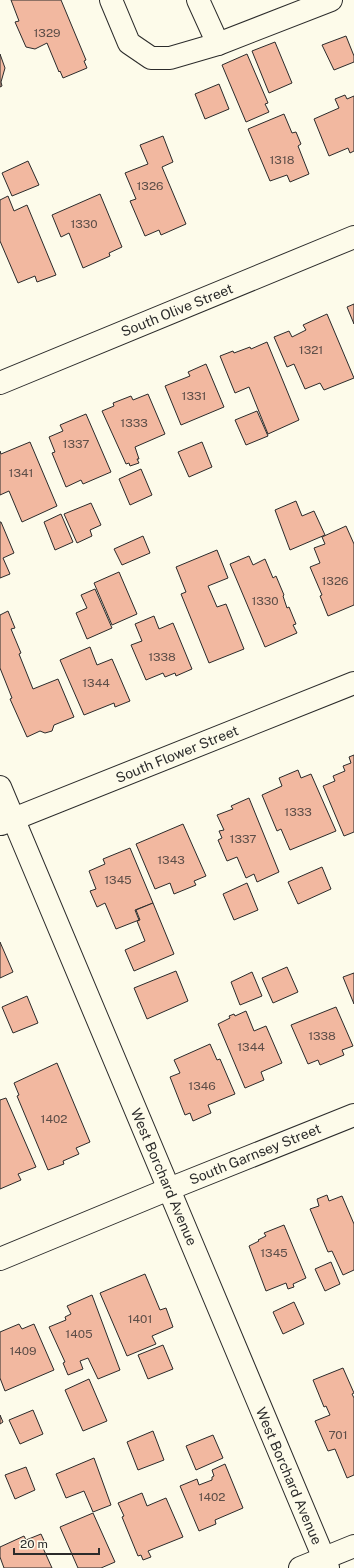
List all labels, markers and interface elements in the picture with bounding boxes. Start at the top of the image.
house number: 1329 [33,26,61,40]
house number: 1318 [269,153,295,167]
house number: 1326 [136,179,164,193]
house number: 1330 [70,217,98,231]
street label: South Olive Street [119,280,235,340]
house number: 1321 [299,343,323,357]
house number: 1331 [182,389,206,403]
house number: 1333 [120,416,148,430]
house number: 1337 [63,437,89,451]
house number: 1341 [9,466,33,480]
house number: 1326 [321,574,349,588]
house number: 1330 [251,594,279,608]
house number: 1338 [148,650,176,664]
house number: 1344 [82,676,110,690]
street label: South Flower Street [113,722,241,786]
house number: 1333 [284,805,312,819]
house number: 1337 [230,832,256,846]
house number: 1343 [157,853,185,867]
house number: 1345 [104,873,132,887]
house number: 1338 [308,1029,336,1043]
house number: 1344 [237,1040,265,1054]
house number: 1346 [188,1079,216,1093]
street label: West Borchard Avenue [128,1106,200,1248]
house number: 1402 [41,1112,67,1126]
street label: South Garnsey Street [187,1120,323,1188]
house number: 1345 [260,1246,288,1260]
house number: 1401 [128,1312,152,1326]
house number: 1405 [65,1327,93,1341]
house number: 1409 [9,1344,37,1358]
street label: West Borchard Avenue [253,1405,325,1547]
house number: 701 [328,1428,348,1442]
house number: 1402 [199,1490,225,1504]
scale bar [14,1530,99,1556]
text: 20 m [20,1537,48,1551]

